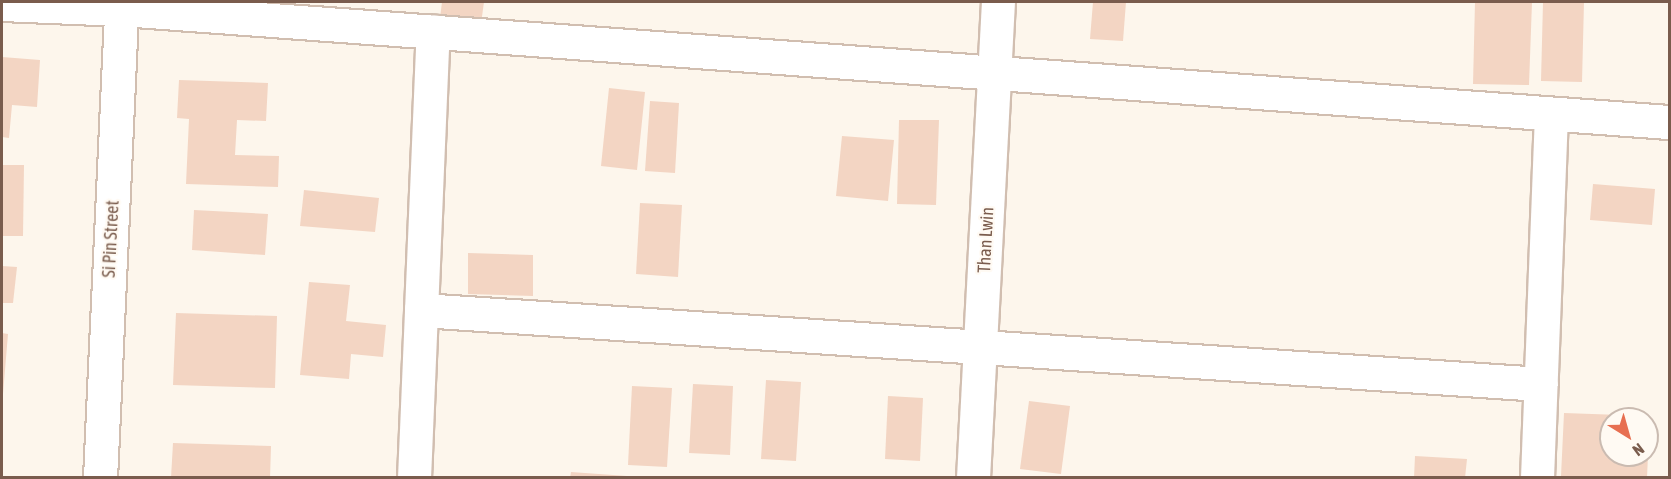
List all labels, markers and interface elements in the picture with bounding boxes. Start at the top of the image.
street label: Si Pin Street [98,200,124,278]
street label: Than Lwin [973,207,999,273]
north arrow [1599,407,1659,467]
text: N [1629,440,1648,460]

